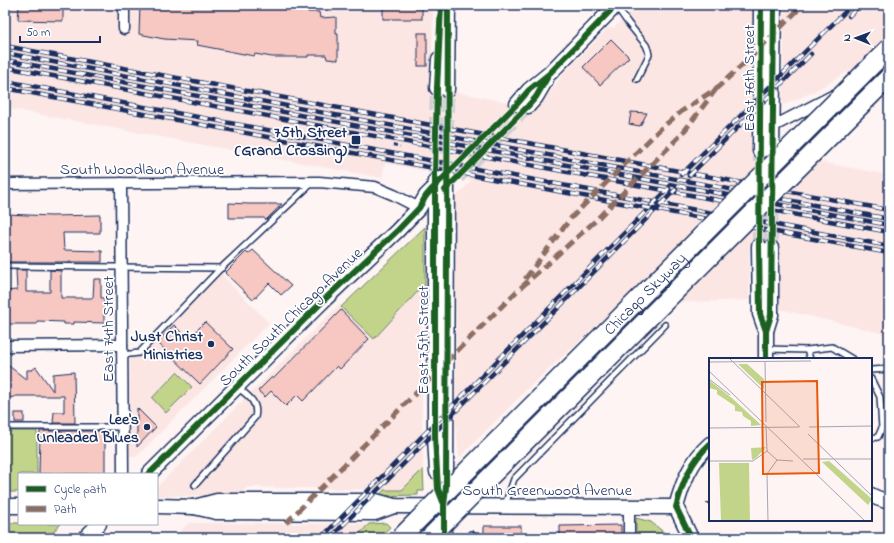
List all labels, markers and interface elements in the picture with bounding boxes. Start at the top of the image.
scale bar [20,18,100,44]
north arrow [836,18,876,58]
text: 50 m [26,24,50,42]
street label: East 76th Street [738,24,762,131]
text: N [839,34,855,42]
place label: 75th Street (Grand Crossing) [234,121,348,164]
marker: 75th Street (Grand Crossing) [350,134,362,146]
street label: South Woodlawn Avenue [60,158,225,182]
street label: South South Chicago Avenue [214,242,369,393]
street label: Chicago Skyway [599,247,693,342]
street label: East 74th Street [97,275,121,382]
street label: East 75th Street [412,285,436,394]
place label: Just Christ Ministries [131,325,204,367]
marker: Just Christ Ministries [206,339,216,349]
inset map [709,358,872,521]
place label: Lee's Unleaded Blues [36,408,139,450]
marker: Lee's Unleaded Blues [142,422,152,432]
legend [18,473,158,525]
street label: South Greenwood Avenue [462,479,633,503]
text: Cycle path [54,481,106,500]
text: Path [54,501,77,519]

